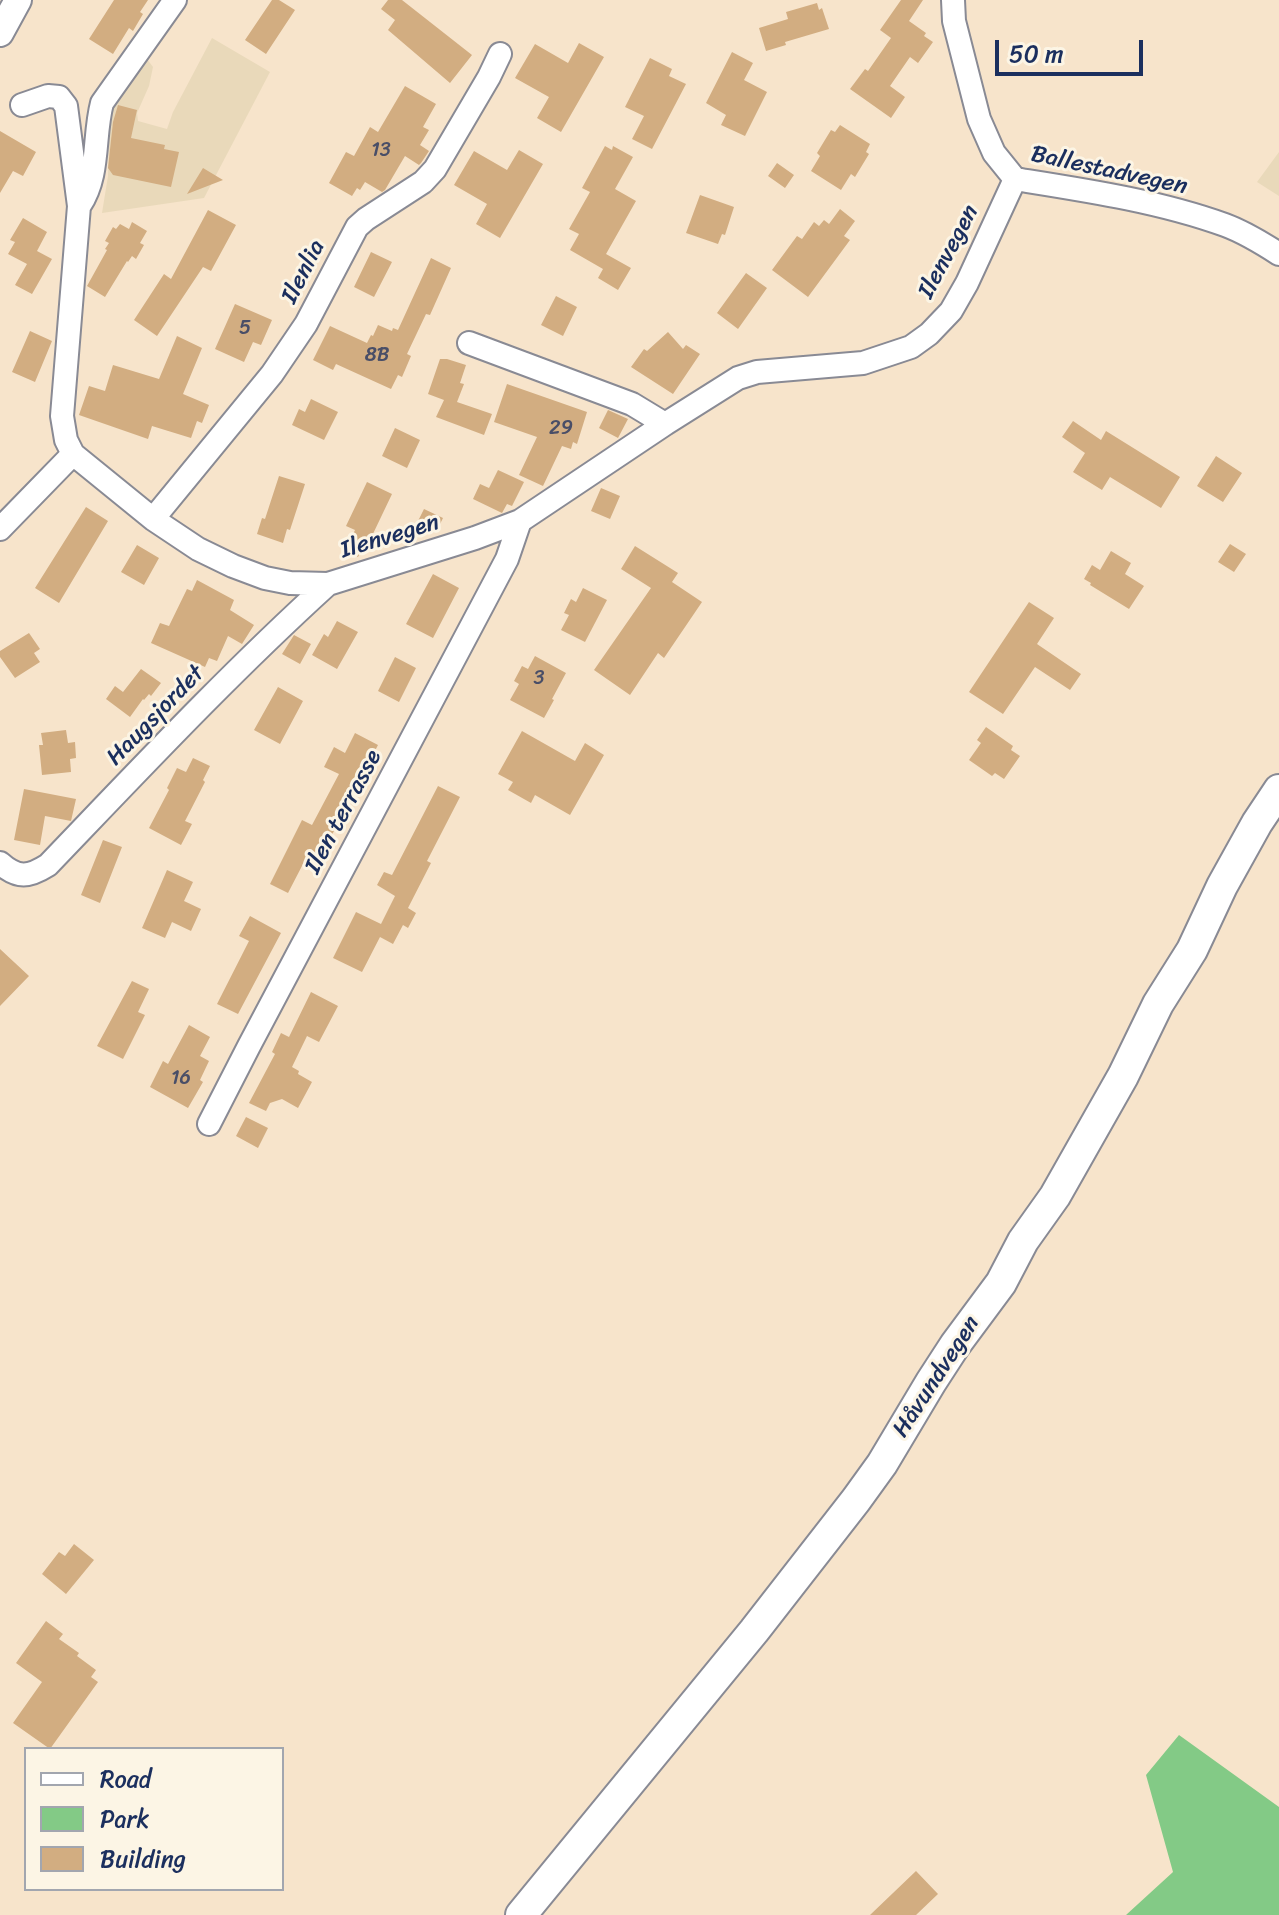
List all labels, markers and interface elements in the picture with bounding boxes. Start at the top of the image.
scale bar [999,24,1147,74]
text: 50 m [1009,33,1064,75]
house number: 13 [371,139,391,163]
street label: Ballestadvegen [1028,140,1190,202]
street label: Ilenvegen [912,200,986,304]
street label: Ilenlia [276,236,332,308]
house number: 5 [239,317,251,341]
house number: 8B [365,344,389,368]
house number: 29 [549,417,573,441]
street label: Ilenvegen [337,508,443,566]
street label: Haugsjordet [101,660,211,772]
house number: 3 [534,667,544,691]
street label: Ilen terrasse [299,745,389,879]
house number: 16 [171,1067,191,1091]
street label: Håvundvegen [887,1311,987,1443]
legend [24,1747,284,1891]
text: Road [100,1758,151,1800]
text: Park [100,1798,149,1840]
text: Building [100,1838,186,1880]

